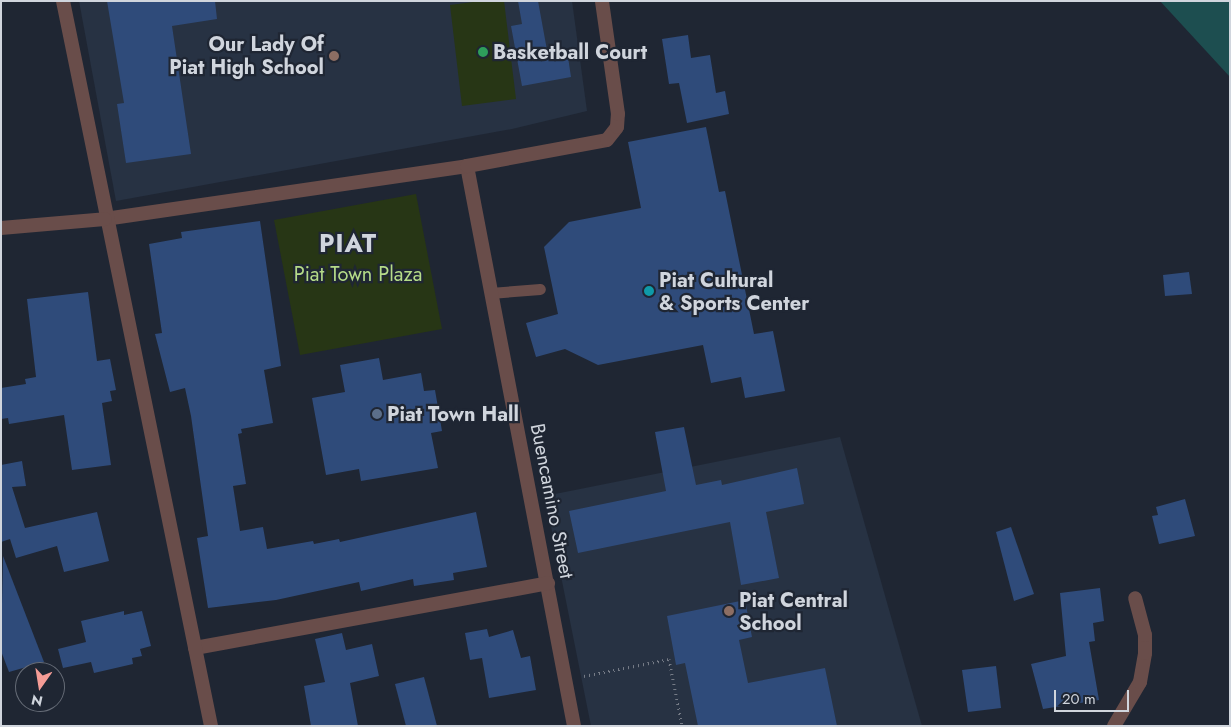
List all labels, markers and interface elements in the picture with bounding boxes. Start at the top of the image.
place label: Our Lady Of Piat High School [169,32,324,79]
place label: Basketball Court [493,40,647,64]
marker: Basketball Court [477,46,489,58]
marker: Our Lady Of Piat High School [328,50,340,62]
district label: PIAT [318,228,378,258]
park label: Piat Town Plaza [294,262,422,286]
place label: Piat Cultural & Sports Center [659,268,809,315]
marker: Piat Cultural & Sports Center [643,285,655,297]
place label: Piat Town Hall [387,402,519,426]
marker: Piat Town Hall [371,408,383,420]
street label: Buencamino Street [525,421,579,581]
place label: Piat Central School [739,588,848,635]
marker: Piat Central School [723,605,735,617]
north arrow [15,662,65,712]
scale bar [1056,680,1131,712]
text: 20 m [1062,688,1096,710]
text: N [29,690,45,712]

